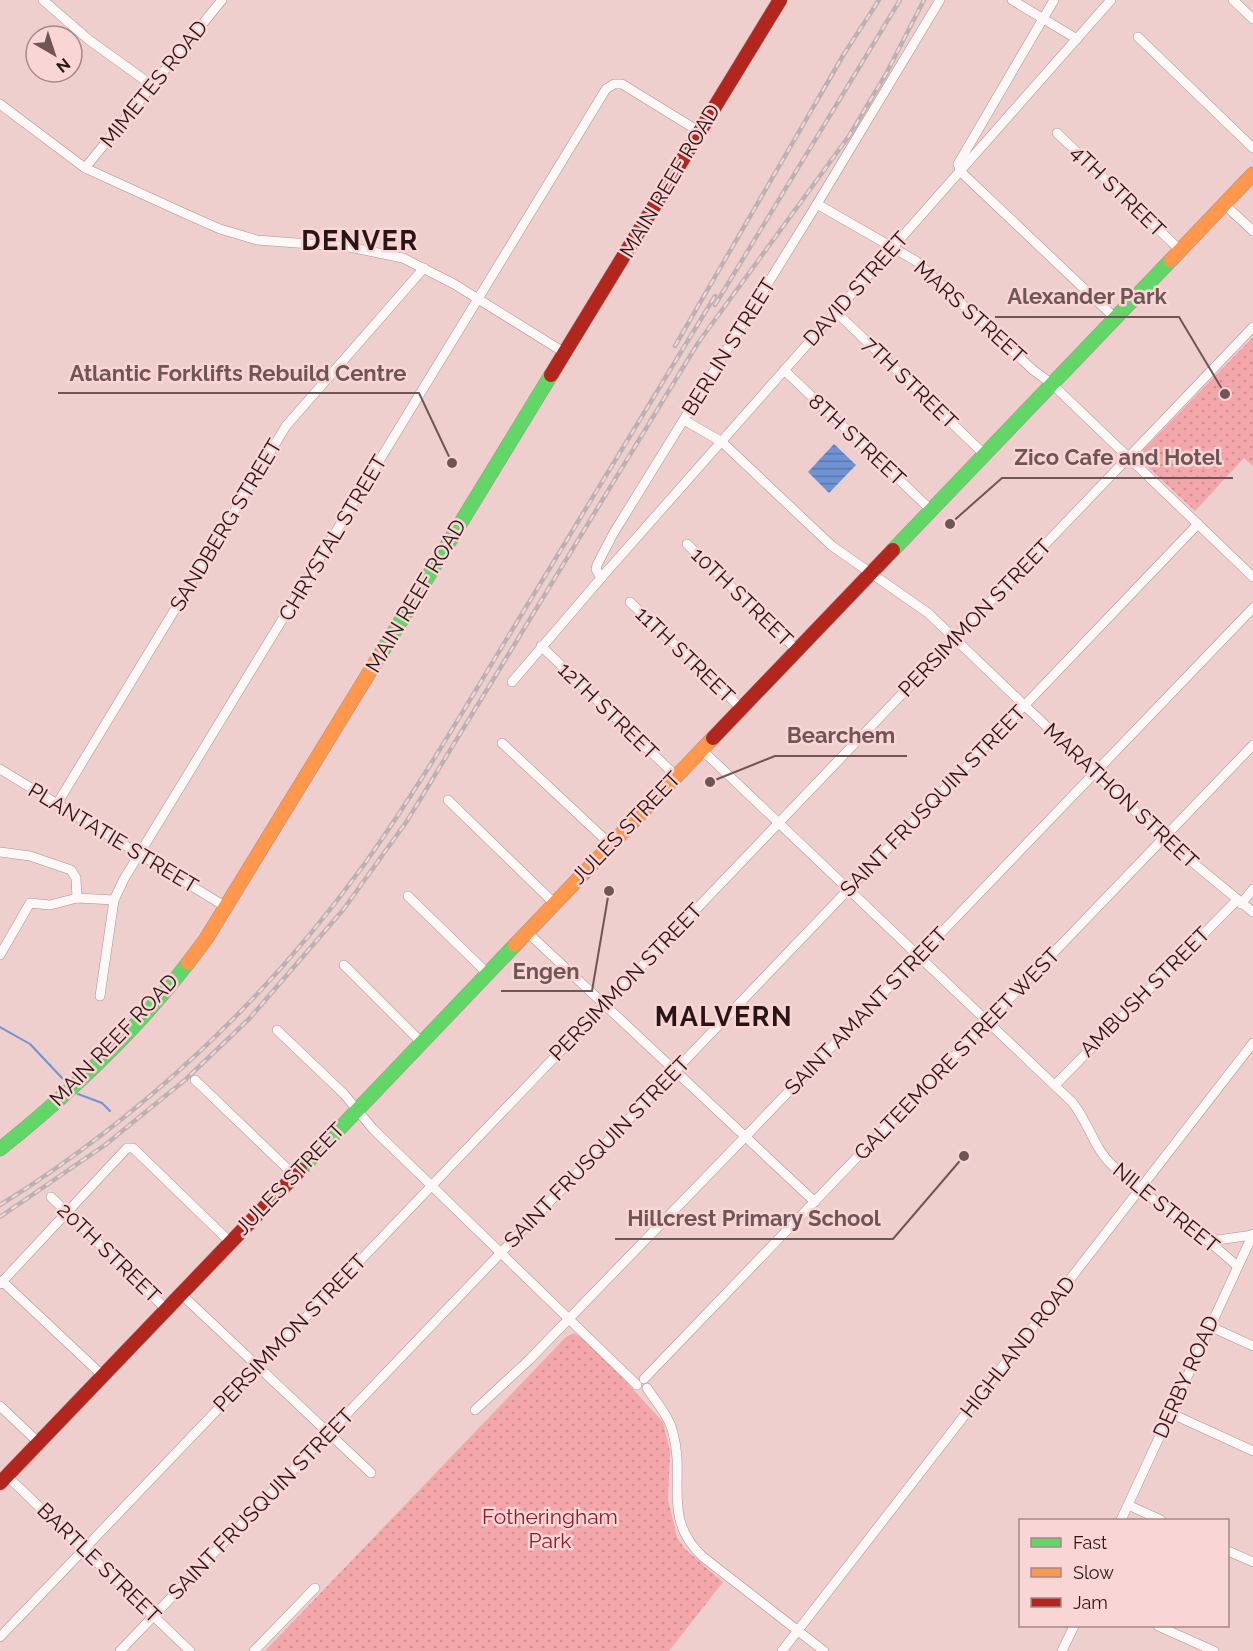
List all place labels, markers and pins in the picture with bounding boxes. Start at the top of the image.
callout: Alexander Park [995,277,1179,317]
callout: Atlantic Forklifts Rebuild Centre [58,353,419,393]
callout: Zico Cafe and Hotel [1002,438,1233,478]
callout: Bearchem [775,716,907,756]
callout: Engen [501,951,592,991]
callout: Hillcrest Primary School [615,1199,893,1239]

